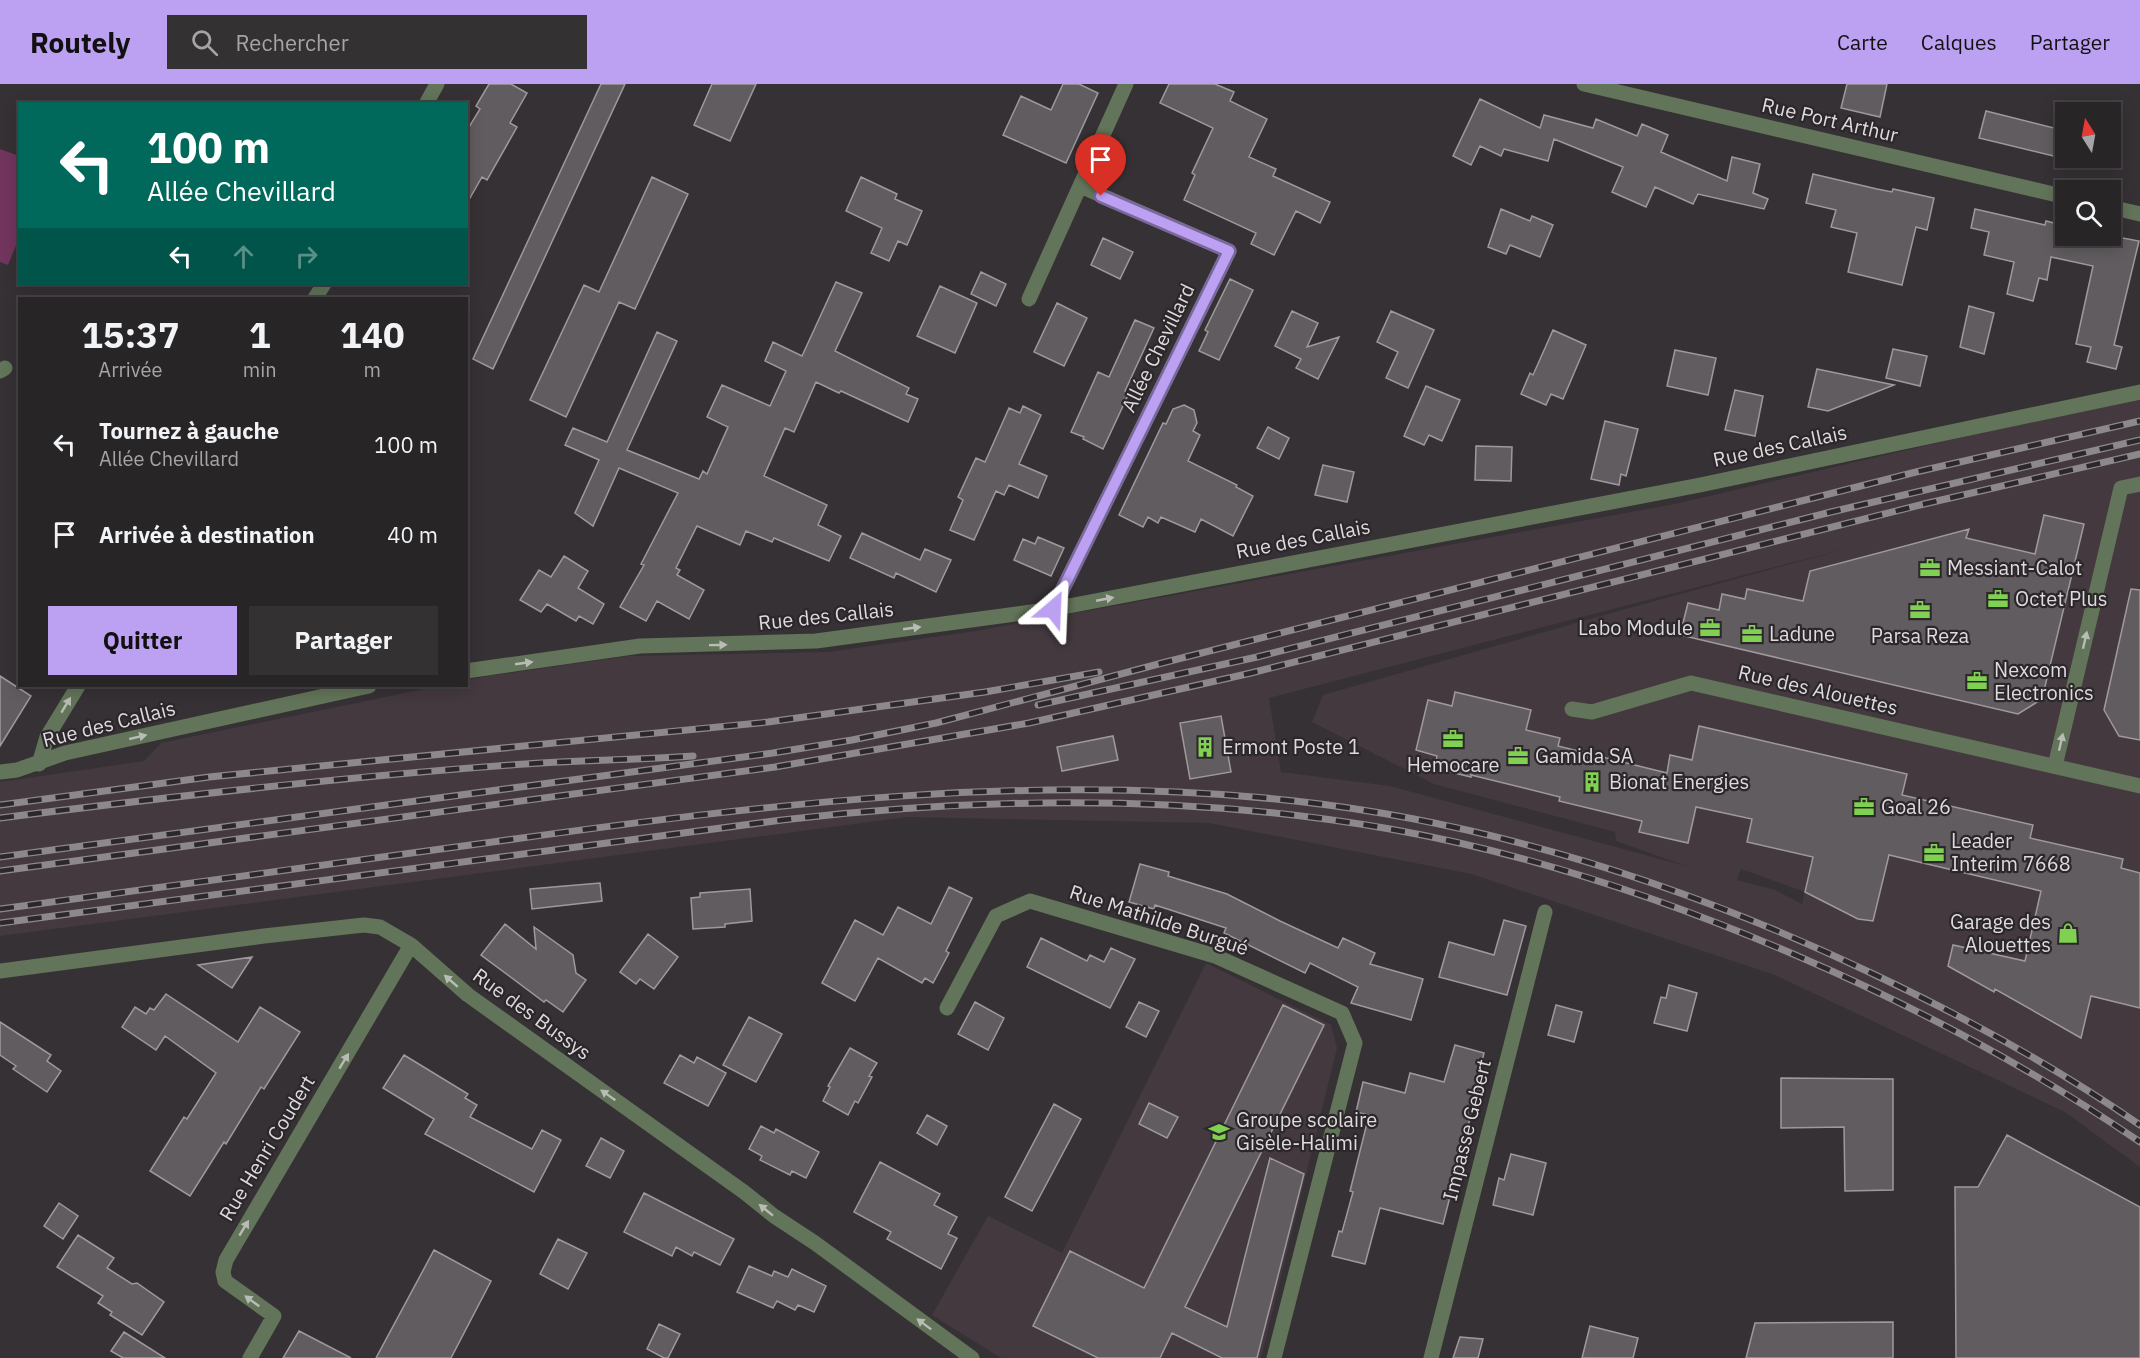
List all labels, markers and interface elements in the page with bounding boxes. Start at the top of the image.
search box [167,15,587,69]
text: Routely [30,24,131,61]
icon: search [188,26,221,59]
text: Rechercher [236,28,349,57]
text: Carte [1837,28,1888,56]
text: Calques [1921,28,1997,56]
text: Partager [2030,28,2110,56]
street label: Rue Port Arthur [1759,91,1901,148]
north arrow [2055,102,2121,168]
map controls [2055,102,2121,246]
text: 100 m [147,120,270,175]
icon: left [48,126,126,204]
pin [1075,134,1126,196]
icon: arrive [1084,143,1117,176]
text: Allée Chevillard [147,173,336,208]
button: search [2055,180,2121,246]
icon: left [164,240,197,273]
icon: ahead [227,240,260,273]
icon: right [290,240,323,273]
street label: Allée Chevillard [1115,279,1200,417]
text: 15:37 [81,311,180,358]
text: 1 [249,311,271,358]
text: 140 [340,311,405,358]
text: Arrivée [98,356,162,383]
text: min [243,356,277,383]
text: m [364,356,381,383]
text: Tournez à gauche [99,416,279,445]
street label: Rue des Callais [1710,418,1849,473]
icon: left [48,428,81,461]
text: 100 m [374,430,438,459]
text: Allée Chevillard [99,445,239,472]
street label: Rue des Callais [1233,512,1372,565]
icon: arrive [48,518,81,551]
text: Arrivée à destination [99,520,315,549]
text: 40 m [387,520,438,549]
place label: Messiant-Calot [1947,554,2082,581]
office icon: Messiant-Calot [1918,556,1942,580]
position arrow [1021,577,1085,641]
place label: Octet Plus [2015,585,2108,612]
office icon: Octet Plus [1986,587,2010,611]
one-way arrow [1096,594,1115,603]
street label: Rue des Callais [757,595,895,636]
office icon: Parsa Reza [1908,598,1932,622]
button: Quitter [48,606,237,675]
button: Partager [249,606,438,675]
place label: Labo Module [1578,614,1693,641]
office icon: Labo Module [1698,616,1722,640]
place label: Ladune [1769,620,1835,647]
office icon: Ladune [1740,622,1764,646]
place label: Parsa Reza [1871,622,1970,649]
one-way arrow [903,623,922,633]
one-way arrow [2081,630,2090,649]
one-way arrow [709,640,728,650]
place label: Nexcom Electronics [1994,656,2094,706]
one-way arrow [515,658,534,667]
street label: Rue des Alouettes [1736,658,1901,721]
office icon: Nexcom Electronics [1965,669,1989,693]
street label: Rue des Callais [40,694,178,753]
one-way arrow [61,697,72,713]
office icon: Hemocare [1441,727,1465,751]
one-way arrow [128,731,147,741]
place label: Ermont Poste 1 [1222,733,1360,760]
one-way arrow [2056,733,2066,751]
building icon: Ermont Poste 1 [1193,735,1217,759]
place label: Gamida SA [1535,742,1634,769]
office icon: Gamida SA [1506,744,1530,768]
place label: Hemocare [1407,751,1499,778]
place label: Bionat Energies [1609,768,1749,795]
building icon: Bionat Energies [1580,770,1604,794]
place label: Goal 26 [1881,793,1951,820]
office icon: Goal 26 [1852,795,1876,819]
place label: Leader Interim 7668 [1951,827,2071,877]
office icon: Leader Interim 7668 [1922,841,1946,865]
street label: Rue Mathilde Burgué [1066,878,1252,961]
place label: Garage des Alouettes [1950,908,2051,958]
shop icon: Garage des Alouettes [2056,921,2080,945]
street label: Rue des Bussys [468,962,597,1066]
one-way arrow [443,974,459,987]
one-way arrow [338,1053,349,1069]
street label: Impasse Gebert [1436,1056,1497,1203]
street label: Rue Henri Coudert [212,1070,321,1226]
one-way arrow [601,1089,617,1101]
place label: Groupe scolaire Gisèle-Halimi [1236,1106,1377,1156]
school or university icon: Groupe scolaire Gisèle-Halimi [1207,1120,1231,1144]
one-way arrow [758,1203,774,1216]
one-way arrow [238,1220,249,1236]
one-way arrow [245,1295,261,1307]
one-way arrow [917,1318,932,1330]

